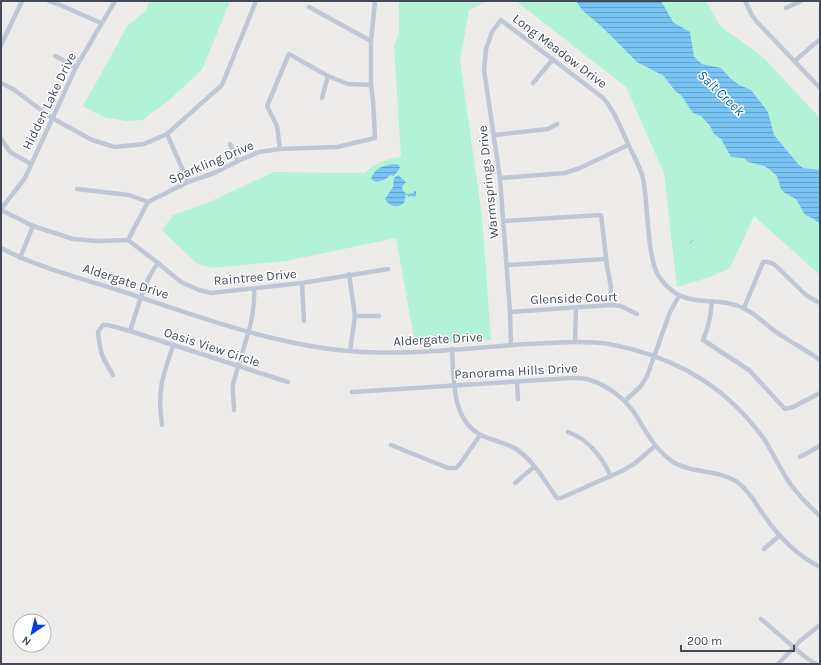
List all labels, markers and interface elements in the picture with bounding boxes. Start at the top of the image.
street label: Long Meadow Drive [510,11,610,91]
street label: Hidden Lake Drive [19,50,79,152]
water label: Salt Creek [694,67,749,120]
street label: Warmsprings Drive [475,124,501,239]
street label: Sparkling Drive [166,137,256,187]
street label: Aldergate Drive [81,260,171,302]
street label: Raintree Drive [213,266,297,288]
street label: Glenside Court [530,289,618,307]
street label: Oasis View Circle [162,324,262,370]
street label: Aldergate Drive [393,329,483,349]
street label: Panorama Hills Drive [454,360,578,382]
north arrow [12,613,52,653]
scale bar [681,627,794,653]
text: N [20,633,34,648]
text: 200 m [687,634,722,648]

